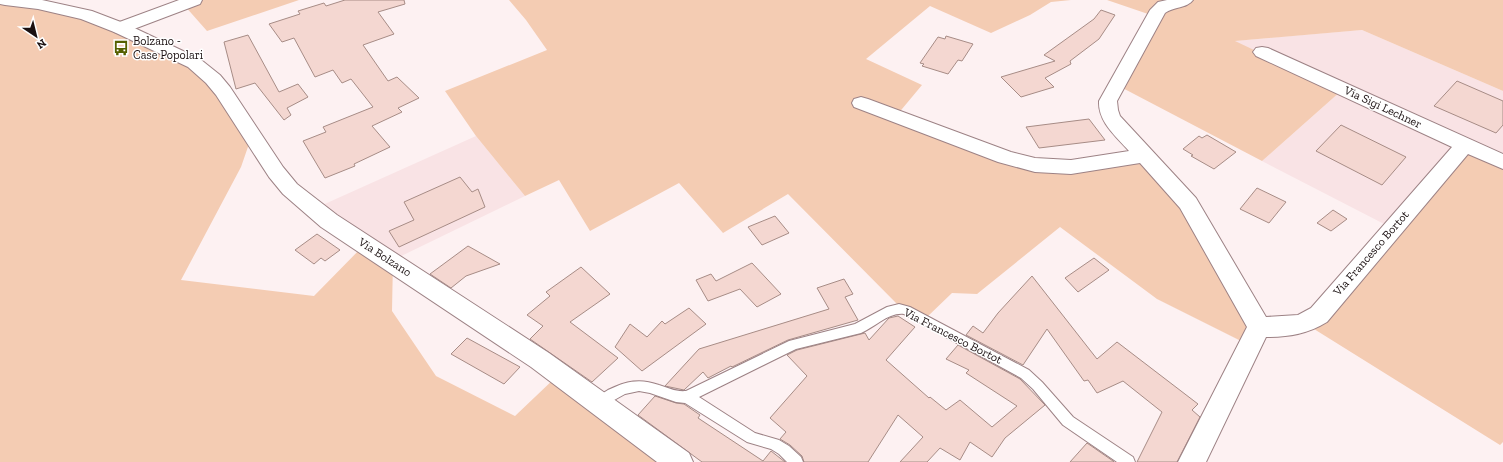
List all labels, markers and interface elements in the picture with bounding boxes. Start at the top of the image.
north arrow [16,16,56,56]
place label: Bolzano - Case Popolari [133,34,204,62]
text: N [34,36,49,52]
bus stop icon: Bolzano - Case Popolari [112,39,130,57]
street label: Via Sigi Lechner [1341,83,1424,131]
street label: Via Francesco Bortot [1330,207,1412,299]
street label: Via Bolzano [355,234,414,279]
street label: Via Francesco Bortot [901,305,1005,367]

